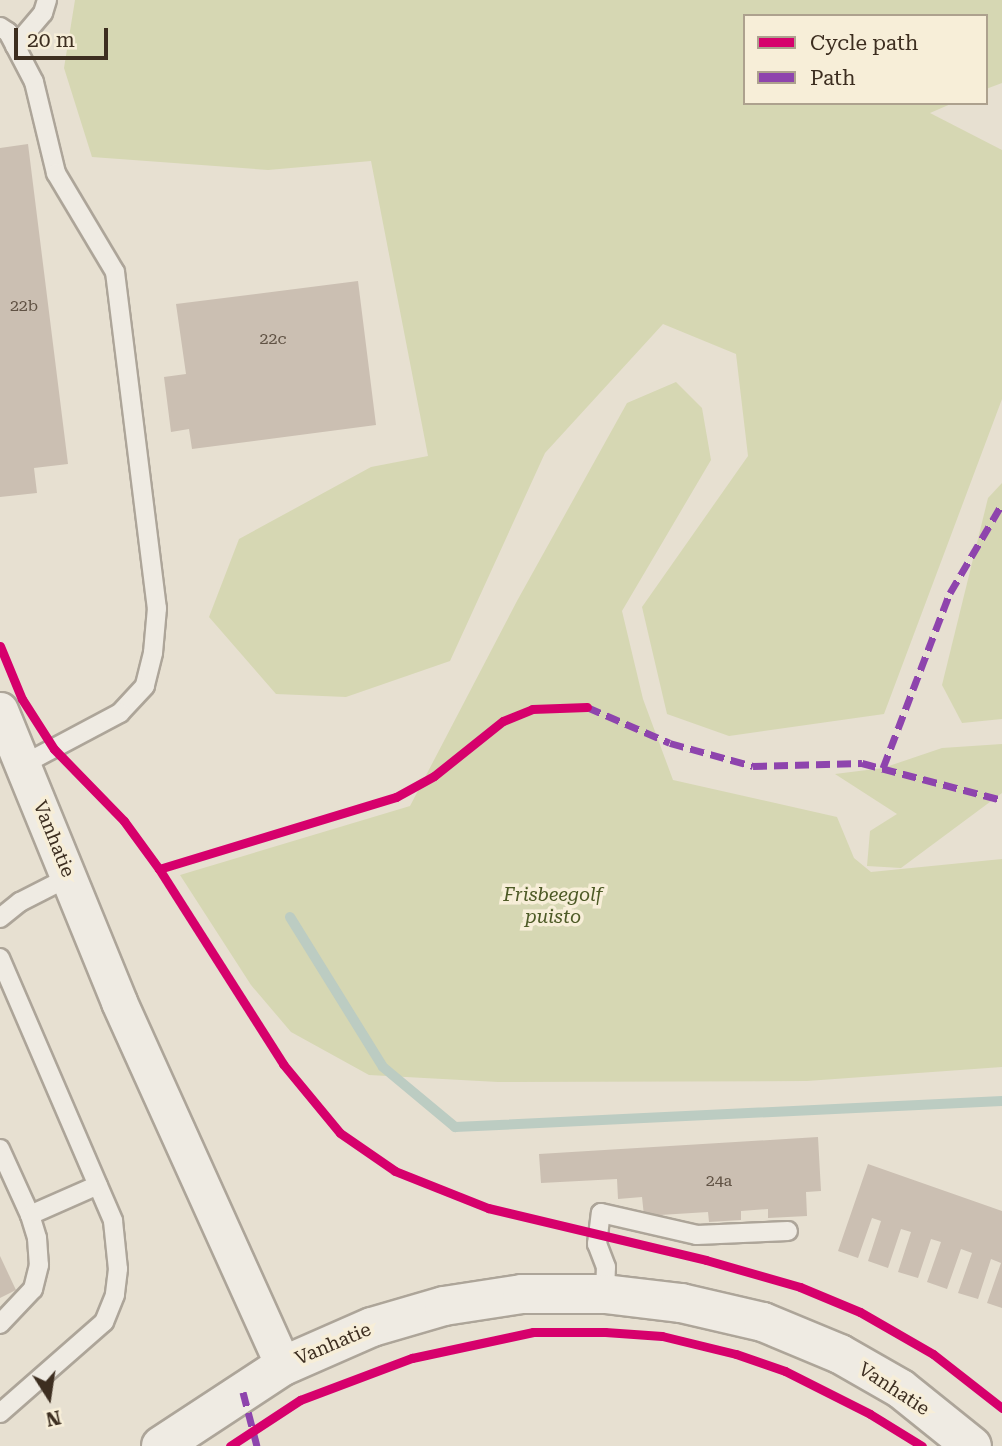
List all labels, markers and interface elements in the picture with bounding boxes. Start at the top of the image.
scale bar [18,14,112,58]
legend [743,14,988,105]
text: 20 m [27,28,75,52]
text: Cycle path [810,31,918,55]
text: Path [810,66,856,90]
house number: 22b [10,296,38,316]
house number: 22c [260,329,286,349]
street label: Vanhatie [28,798,80,880]
park label: Frisbeegolf puisto [503,884,603,928]
house number: 24a [706,1171,732,1191]
street label: Vanhatie [292,1318,374,1370]
street label: Vanhatie [854,1358,934,1420]
north arrow [14,1362,84,1432]
text: N [44,1405,63,1431]

